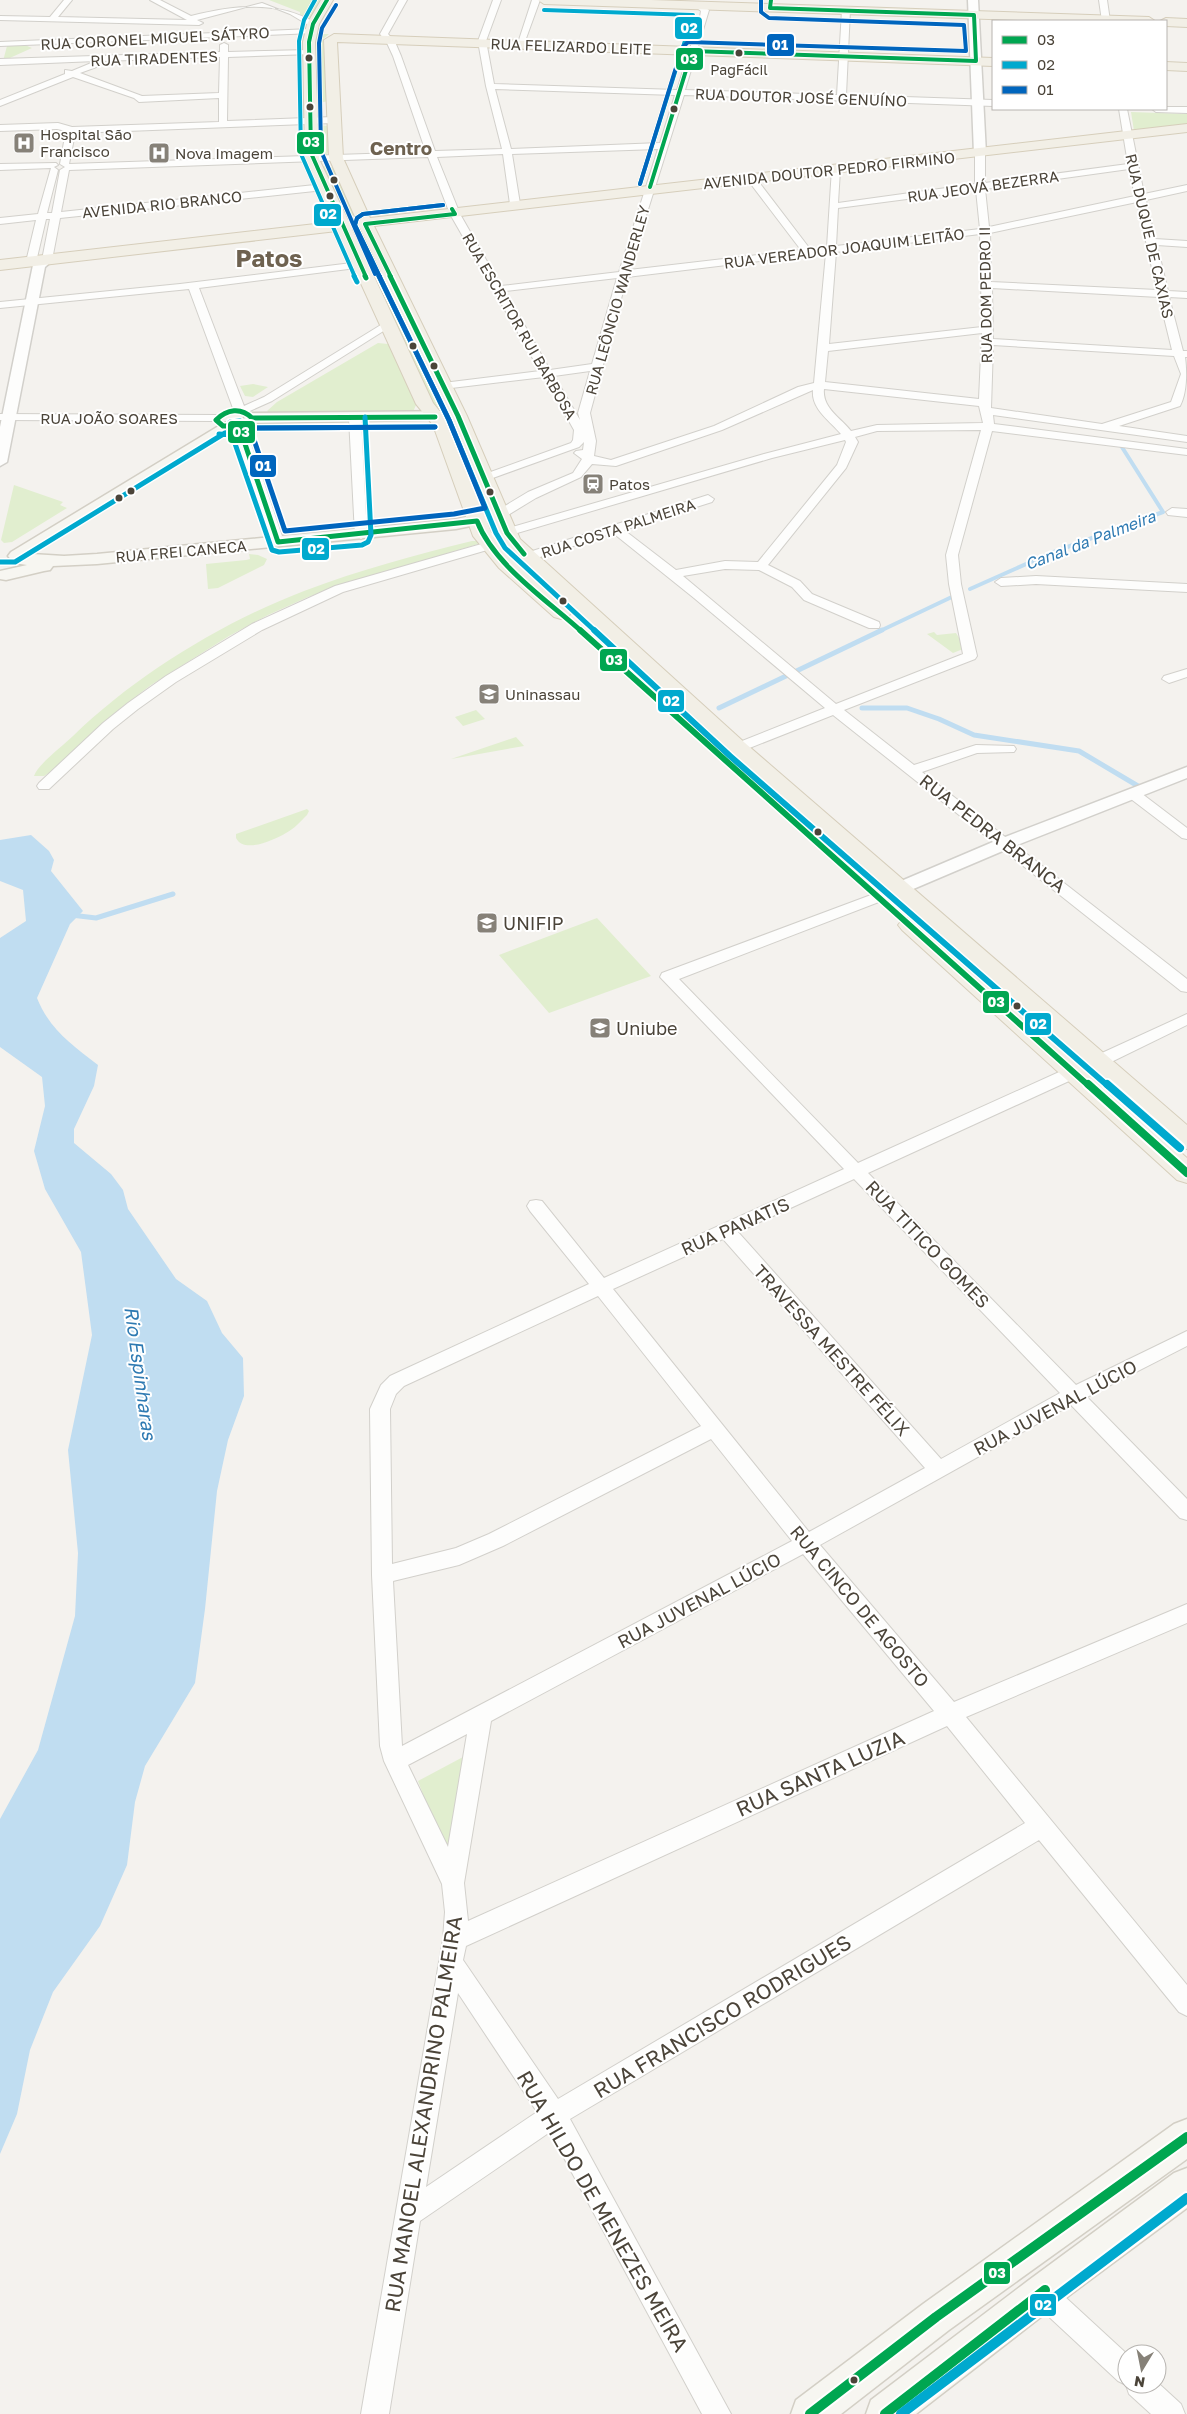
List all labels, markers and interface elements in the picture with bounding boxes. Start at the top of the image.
line badge: 02 [674,16,703,40]
text: 02 [680,19,698,36]
legend [992,20,1167,110]
street label: RUA CORONEL MIGUEL SÁTYRO [40,23,270,53]
text: 03 [1037,30,1055,48]
line badge: 01 [766,33,795,57]
street label: RUA FELIZARDO LEITE [490,34,652,58]
text: 01 [772,36,788,53]
street label: RUA TIRADENTES [90,47,218,69]
line badge: 03 [675,47,704,71]
marker: PagFácil [734,48,744,58]
text: 03 [680,50,698,67]
unlabelled marker [304,53,314,63]
text: 02 [1037,55,1055,73]
place label: PagFácil [710,61,768,78]
text: 01 [1037,80,1054,98]
street label: RUA DOUTOR JOSÉ GENUÍNO [695,84,907,110]
unlabelled marker [305,102,315,112]
unlabelled marker [669,104,679,114]
place label: Hospital São Francisco [40,125,132,160]
hospital icon: Hospital São Francisco [12,131,36,155]
line badge: 03 [296,131,325,155]
text: 03 [302,133,320,150]
district label: Centro [370,136,432,159]
hospital icon: Nova Imagem [147,141,171,165]
place label: Nova Imagem [175,144,273,162]
street label: AVENIDA DOUTOR PEDRO FIRMINO [702,148,956,192]
street label: RUA DUQUE DE CAXIAS [1122,152,1178,320]
street label: RUA JEOVÁ BEZERRA [906,166,1060,206]
unlabelled marker [329,175,339,185]
street label: AVENIDA RIO BRANCO [81,187,243,221]
unlabelled marker [325,191,335,201]
line badge: 02 [313,203,342,227]
street label: RUA LEÔNCIO WANDERLEY [581,203,653,397]
text: 02 [319,205,337,222]
street label: RUA VEREADOR JOAQUIM LEITÃO [723,224,965,272]
street label: RUA DOM PEDRO II [975,227,995,363]
street label: RUA ESCRITOR RUI BARBOSA [459,230,581,422]
district label: Patos [235,243,303,272]
unlabelled marker [408,341,418,351]
unlabelled marker [429,361,439,371]
street label: RUA JOÃO SOARES [40,409,178,427]
line badge: 03 [227,420,256,444]
text: 03 [232,423,250,440]
line badge: 01 [249,454,277,478]
text: 01 [255,457,271,474]
station icon: Patos [581,472,605,496]
place label: Patos [609,475,650,493]
unlabelled marker [126,486,136,496]
unlabelled marker [485,487,495,497]
unlabelled marker [114,493,124,503]
street label: RUA COSTA PALMEIRA [539,495,697,561]
water label: Canal da Palmeira [1022,506,1159,574]
street label: RUA FREI CANECA [115,536,247,566]
line badge: 02 [301,537,330,561]
text: 02 [307,540,325,557]
unlabelled marker [558,596,568,606]
line badge: 03 [599,648,628,672]
text: 03 [605,651,623,668]
school or university icon: Uninassau [477,682,501,706]
place label: Uninassau [505,685,580,703]
line badge: 02 [657,689,685,713]
text: 02 [662,692,680,709]
street label: RUA PEDRA BRANCA [916,769,1070,897]
unlabelled marker [813,827,823,837]
school or university icon: UNIFIP [475,911,499,935]
place label: UNIFIP [503,912,564,934]
line badge: 03 [982,990,1010,1014]
text: 03 [987,993,1005,1010]
unlabelled marker [1012,1001,1022,1011]
line badge: 02 [1024,1012,1052,1036]
text: 02 [1029,1015,1047,1032]
school or university icon: Uniube [588,1016,612,1040]
place label: Uniube [616,1017,677,1039]
street label: RUA TITICO GOMES [861,1176,995,1312]
street label: RUA PANATIS [677,1192,793,1260]
street label: TRAVESSA MESTRE FÉLIX [749,1260,915,1440]
water label: Rio Espinharas [120,1305,162,1442]
street label: RUA JUVENAL LÚCIO [970,1355,1140,1459]
street label: RUA CINCO DE AGOSTO [786,1521,934,1691]
street label: RUA JUVENAL LÚCIO [614,1548,784,1652]
street label: RUA SANTA LUZIA [732,1724,908,1822]
street label: RUA MANOEL ALEXANDRINO PALMEIRA [379,1914,467,2314]
street label: RUA FRANCISCO RODRIGUES [588,1929,856,2103]
street label: RUA HILDO DE MENEZES MEIRA [512,2066,694,2356]
line badge: 03 [983,2261,1011,2285]
text: 03 [988,2264,1006,2281]
line badge: 02 [1029,2293,1057,2317]
text: 02 [1034,2296,1052,2313]
north arrow [1117,2344,1167,2394]
text: N [1133,2373,1146,2392]
unlabelled marker [849,2375,859,2385]

